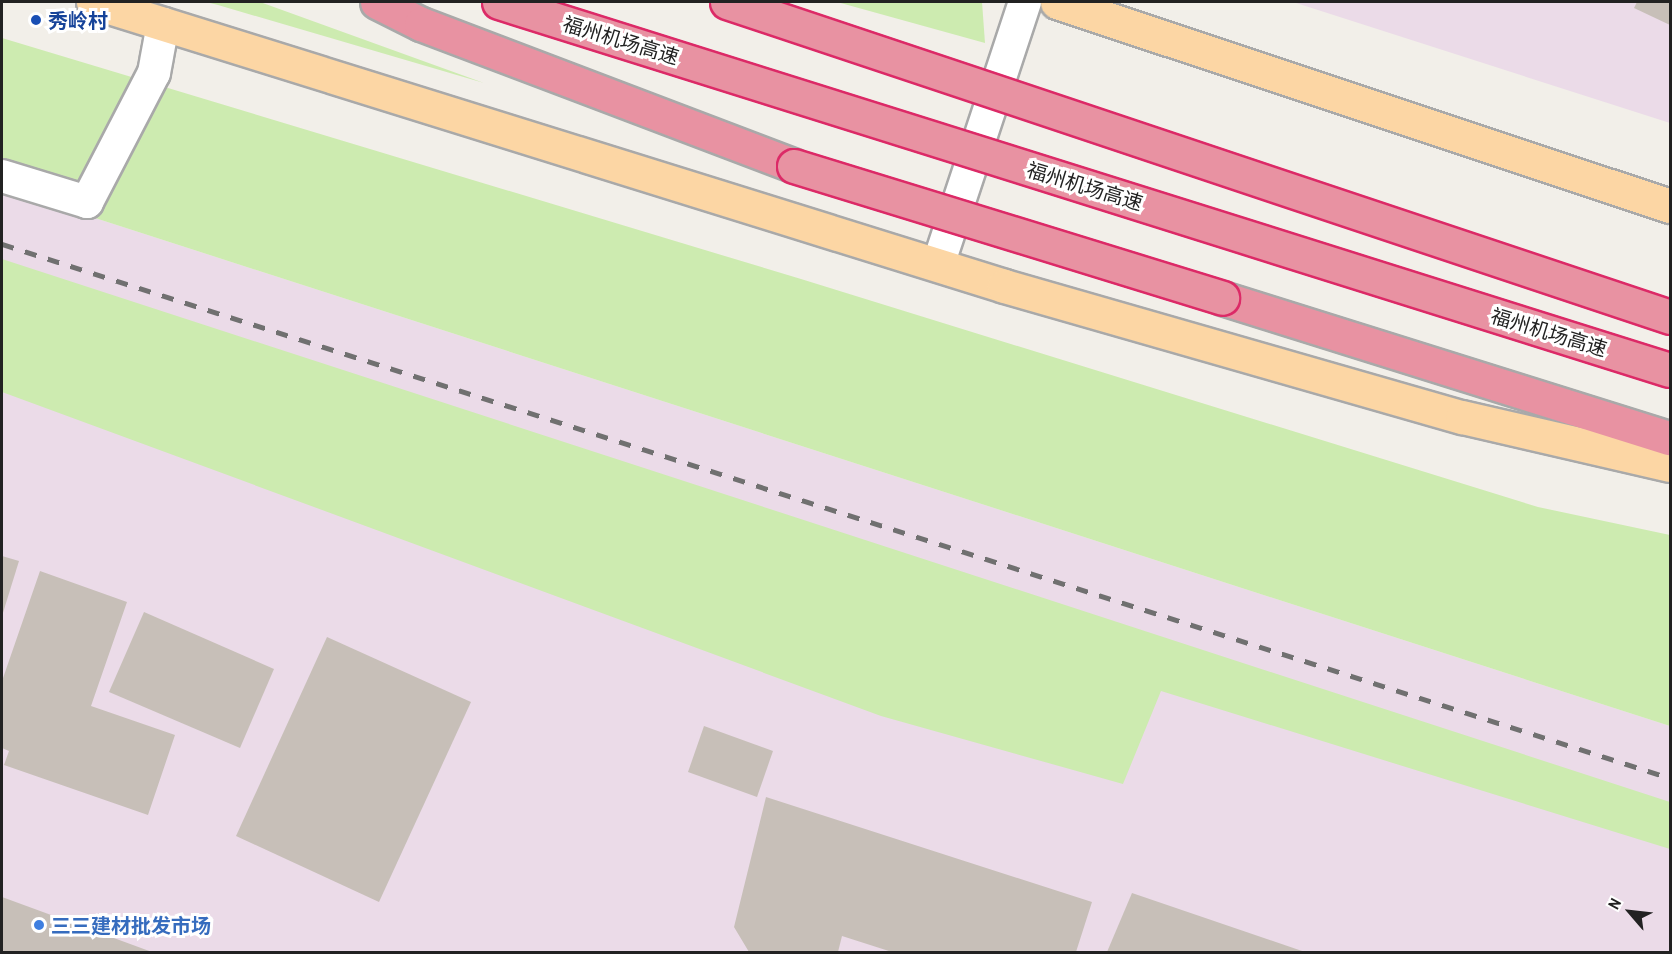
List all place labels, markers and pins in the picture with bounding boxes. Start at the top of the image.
place label: 秀岭村 [48,8,108,32]
marker: 秀岭村 [29,13,43,27]
place label: 三三建材批发市场 [51,913,211,937]
marker: 三三建材批发市场 [32,918,46,932]

